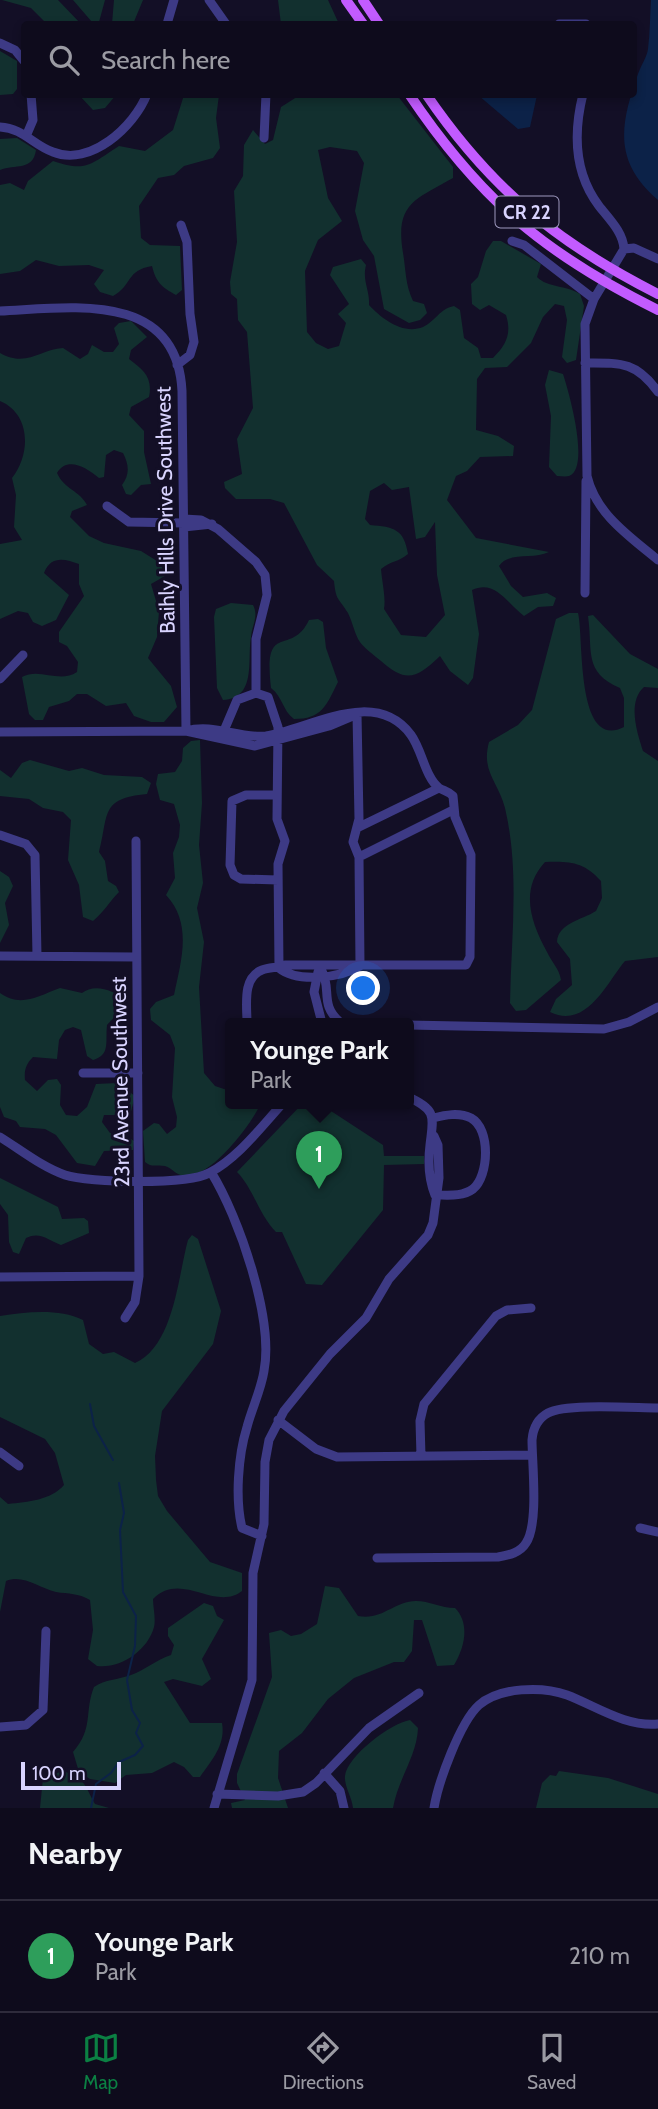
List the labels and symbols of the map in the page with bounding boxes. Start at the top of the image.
road number: CR 22 [496,196,558,228]
street label: Baihly Hills Drive Southwest [150,386,180,634]
your location [346,971,380,1005]
street label: 23rd Avenue Southwest [106,976,134,1188]
pin: 1 [296,1131,342,1189]
scale bar [21,1759,121,1791]

